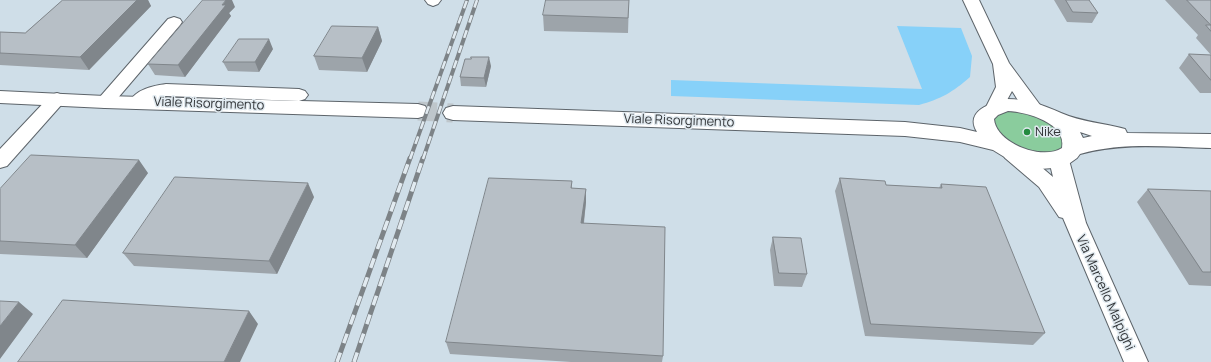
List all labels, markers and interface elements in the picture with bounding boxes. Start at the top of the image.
street label: Viale Risorgimento [153,94,265,114]
street label: Viale Risorgimento [623,111,735,131]
place label: Nike [1035,124,1061,140]
marker: Nike [1022,127,1032,137]
street label: Via Marcello Malpighi [1073,233,1137,353]

